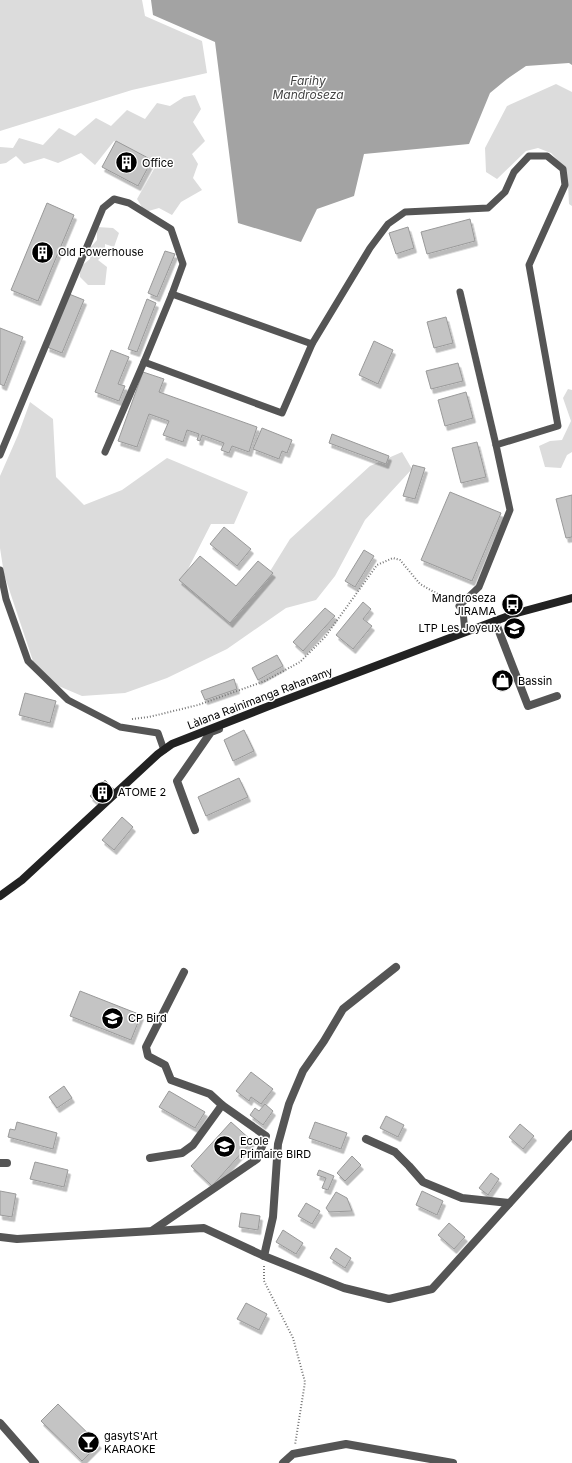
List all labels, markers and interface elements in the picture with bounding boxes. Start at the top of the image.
water label: Farihy Mandroseza [272,73,344,102]
building icon: Office [114,150,140,176]
place label: Office [142,156,174,170]
building icon: Old Powerhouse [29,239,55,265]
place label: Old Powerhouse [58,245,144,259]
place label: Mandroseza JIRAMA [432,591,496,618]
bus stop icon: Mandroseza JIRAMA [499,591,525,617]
school or university icon: LTP Les Joyeux [502,615,528,641]
place label: LTP Les Joyeux [419,621,500,635]
street label: Làlana Rainimanga Rahanamy [185,664,335,732]
shop icon: Bassin [489,668,515,694]
place label: Bassin [518,674,552,688]
building icon: ATOME 2 [89,779,115,805]
place label: ATOME 2 [118,785,166,799]
school or university icon: CP Bird [99,1005,125,1031]
place label: CP Bird [128,1011,167,1025]
school or university icon: Ecole Primaire BIRD [212,1134,238,1160]
place label: Ecole Primaire BIRD [240,1134,311,1161]
bar icon: gasytS'Art KARAOKE [76,1429,102,1455]
place label: gasytS'Art KARAOKE [104,1429,158,1456]

